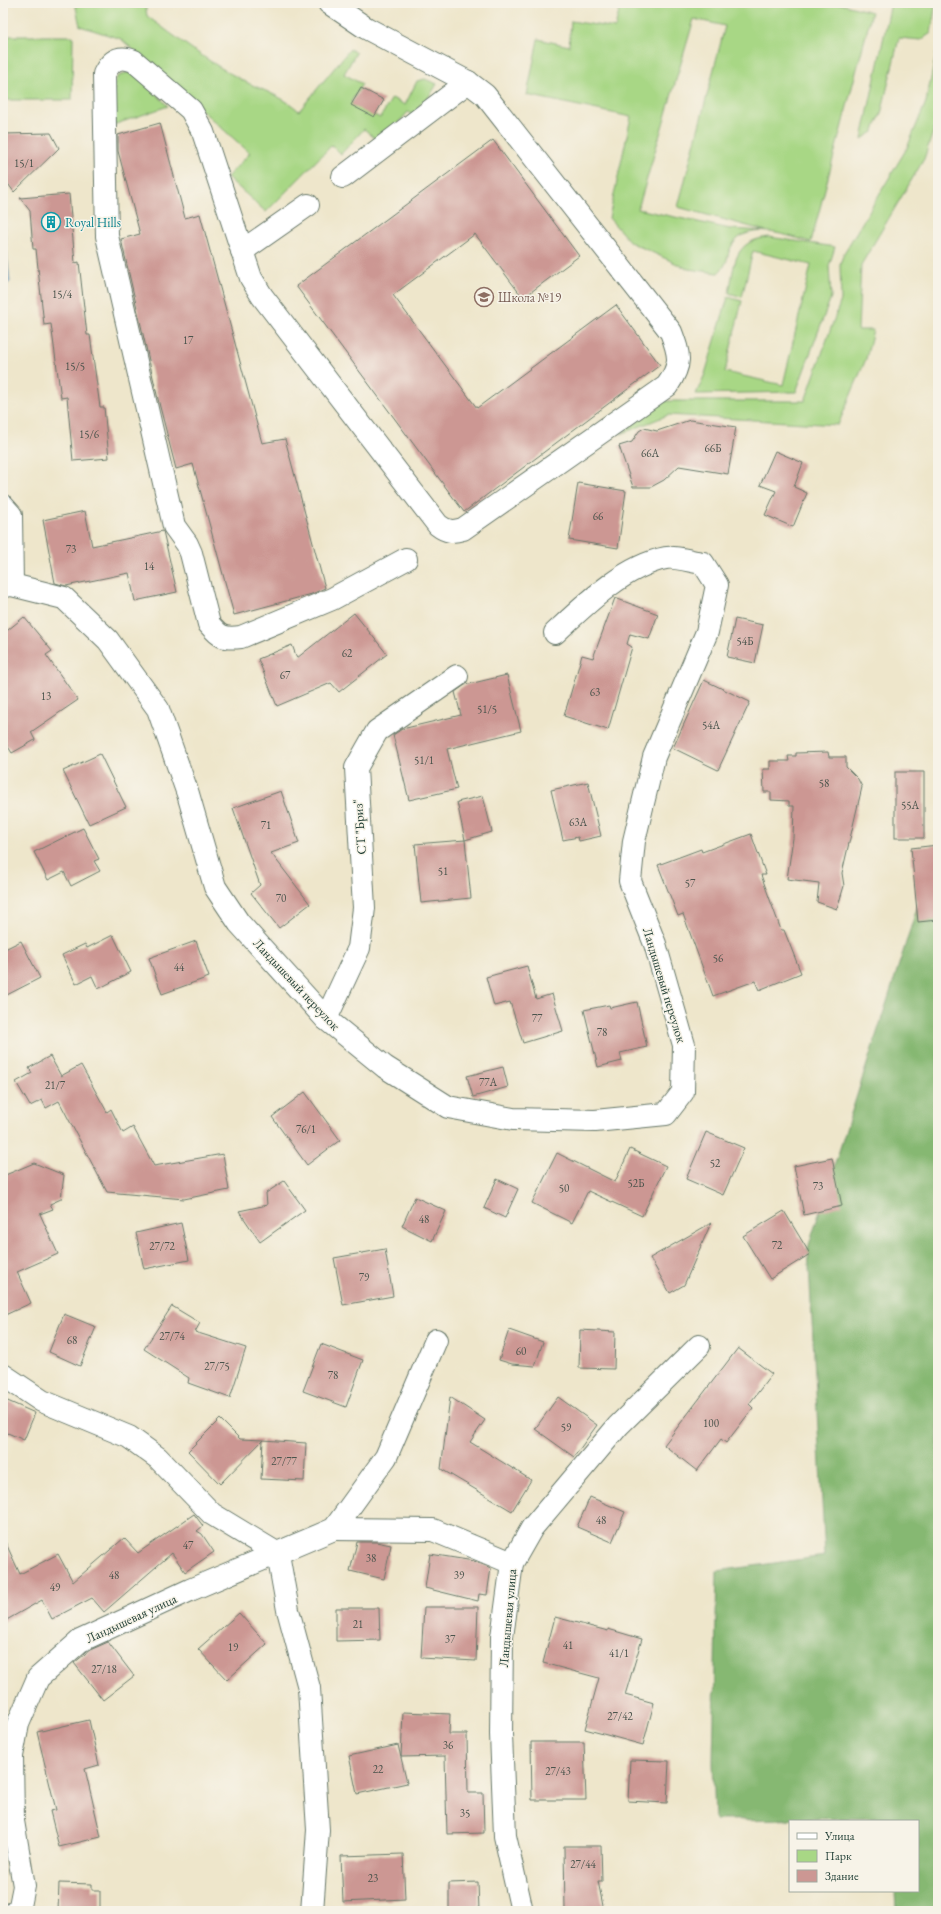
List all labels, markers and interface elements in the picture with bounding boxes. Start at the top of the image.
house number: 15/1 [14,156,34,170]
building icon: Royal Hills [40,211,62,233]
place label: Royal Hills [65,214,121,231]
school or university icon: Школа №19 [473,286,495,308]
house number: 15/4 [52,287,73,301]
place label: Школа №19 [498,289,562,306]
house number: 17 [183,333,194,347]
house number: 15/5 [65,359,85,373]
house number: 15/6 [79,427,100,441]
house number: 66Б [704,441,722,455]
house number: 66А [641,446,659,460]
house number: 66 [593,509,604,523]
house number: 73 [66,542,76,556]
house number: 14 [144,559,155,573]
house number: 54Б [736,634,754,648]
house number: 62 [342,646,353,660]
house number: 67 [280,668,291,682]
house number: 63 [590,685,600,699]
house number: 13 [41,689,51,703]
house number: 51/5 [477,702,497,716]
house number: 54А [702,718,720,732]
house number: 51/1 [414,753,434,767]
house number: 58 [819,776,829,790]
house number: 55А [901,798,919,812]
street label: СТ "Бриз" [349,799,370,855]
house number: 63А [569,815,587,829]
house number: 71 [261,818,271,832]
house number: 51 [438,864,448,878]
house number: 57 [685,876,696,890]
house number: 70 [276,891,286,905]
street label: Ландышевый переулок [639,925,690,1046]
street label: Ландышевый переулок [250,935,344,1034]
house number: 56 [713,951,724,965]
house number: 44 [174,960,185,974]
house number: 77 [532,1011,543,1025]
house number: 78 [597,1025,607,1039]
house number: 77А [479,1075,497,1089]
house number: 21/7 [45,1078,66,1092]
house number: 76/1 [296,1122,316,1136]
house number: 52 [710,1156,721,1170]
house number: 52Б [627,1176,645,1190]
house number: 73 [813,1179,823,1193]
house number: 50 [559,1181,569,1195]
house number: 48 [419,1212,429,1226]
house number: 72 [772,1238,783,1252]
house number: 27/72 [149,1239,175,1253]
house number: 79 [359,1270,370,1284]
house number: 27/74 [159,1329,185,1343]
house number: 68 [67,1333,77,1347]
house number: 60 [516,1344,526,1358]
house number: 27/75 [204,1359,230,1373]
house number: 78 [328,1368,338,1382]
house number: 100 [703,1416,719,1430]
house number: 59 [561,1420,572,1434]
house number: 27/77 [271,1454,297,1468]
house number: 48 [596,1513,606,1527]
house number: 47 [183,1538,194,1552]
house number: 38 [366,1551,376,1565]
street label: Ландышевая улица [495,1567,520,1668]
house number: 48 [109,1568,119,1582]
house number: 39 [454,1568,465,1582]
house number: 49 [50,1580,61,1594]
street label: Ландышевая улица [83,1590,180,1647]
house number: 21 [353,1617,363,1631]
house number: 37 [445,1632,456,1646]
house number: 41 [563,1638,573,1652]
house number: 19 [228,1640,239,1654]
house number: 41/1 [609,1646,629,1660]
house number: 27/18 [91,1662,117,1676]
house number: 27/42 [607,1709,633,1723]
house number: 36 [443,1738,454,1752]
house number: 22 [373,1762,384,1776]
house number: 27/43 [545,1764,571,1778]
house number: 35 [460,1806,470,1820]
legend [789,1820,919,1892]
text: Улица [824,1828,855,1844]
text: Парк [825,1848,852,1864]
house number: 27/44 [570,1857,596,1871]
text: Здание [825,1868,859,1884]
house number: 23 [368,1871,378,1885]

